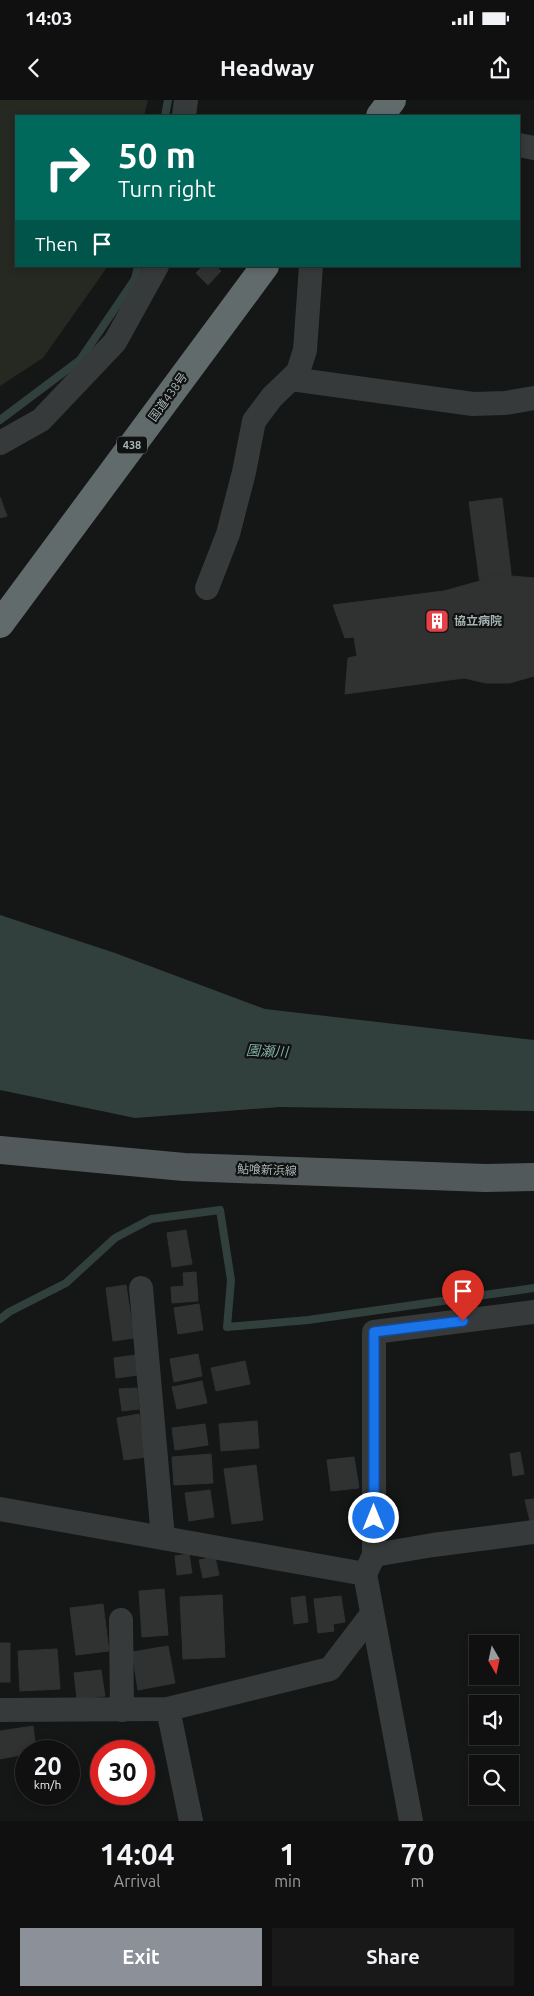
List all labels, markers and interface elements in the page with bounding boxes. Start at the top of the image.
text: 14:03 [25,7,73,29]
icon: back [20,54,48,82]
icon: share [486,54,514,82]
text: Headway [220,55,314,80]
icon: right [35,135,100,200]
text: 50 m [118,135,196,175]
text: Turn right [118,176,216,201]
icon: arrive [88,230,116,258]
text: Then [35,233,78,255]
street label: 国道438号 [146,370,189,423]
road number: 438 [117,436,147,454]
building icon: 協立病院 [424,608,450,634]
place label: 協立病院 [454,614,502,627]
water label: 園瀬川 [246,1042,290,1060]
street label: 鮎喰新浜線 [237,1162,297,1177]
pin [442,1270,484,1321]
icon: arrive [449,1277,477,1305]
position arrow [347,1491,399,1543]
north arrow [469,1635,519,1685]
map controls [469,1635,519,1805]
button: sound [469,1695,519,1745]
speed limit sign: 30 [90,1740,155,1805]
text: 20 [33,1752,62,1780]
button: search [469,1755,519,1805]
text: km/h [34,1778,61,1791]
text: 14:04 [100,1837,175,1871]
text: 1 [279,1837,296,1871]
text: 70 [401,1837,434,1871]
text: Arrival [114,1872,160,1890]
text: min [274,1872,301,1890]
text: m [411,1872,424,1890]
button: Exit [20,1928,262,1986]
button: Share [272,1928,514,1986]

